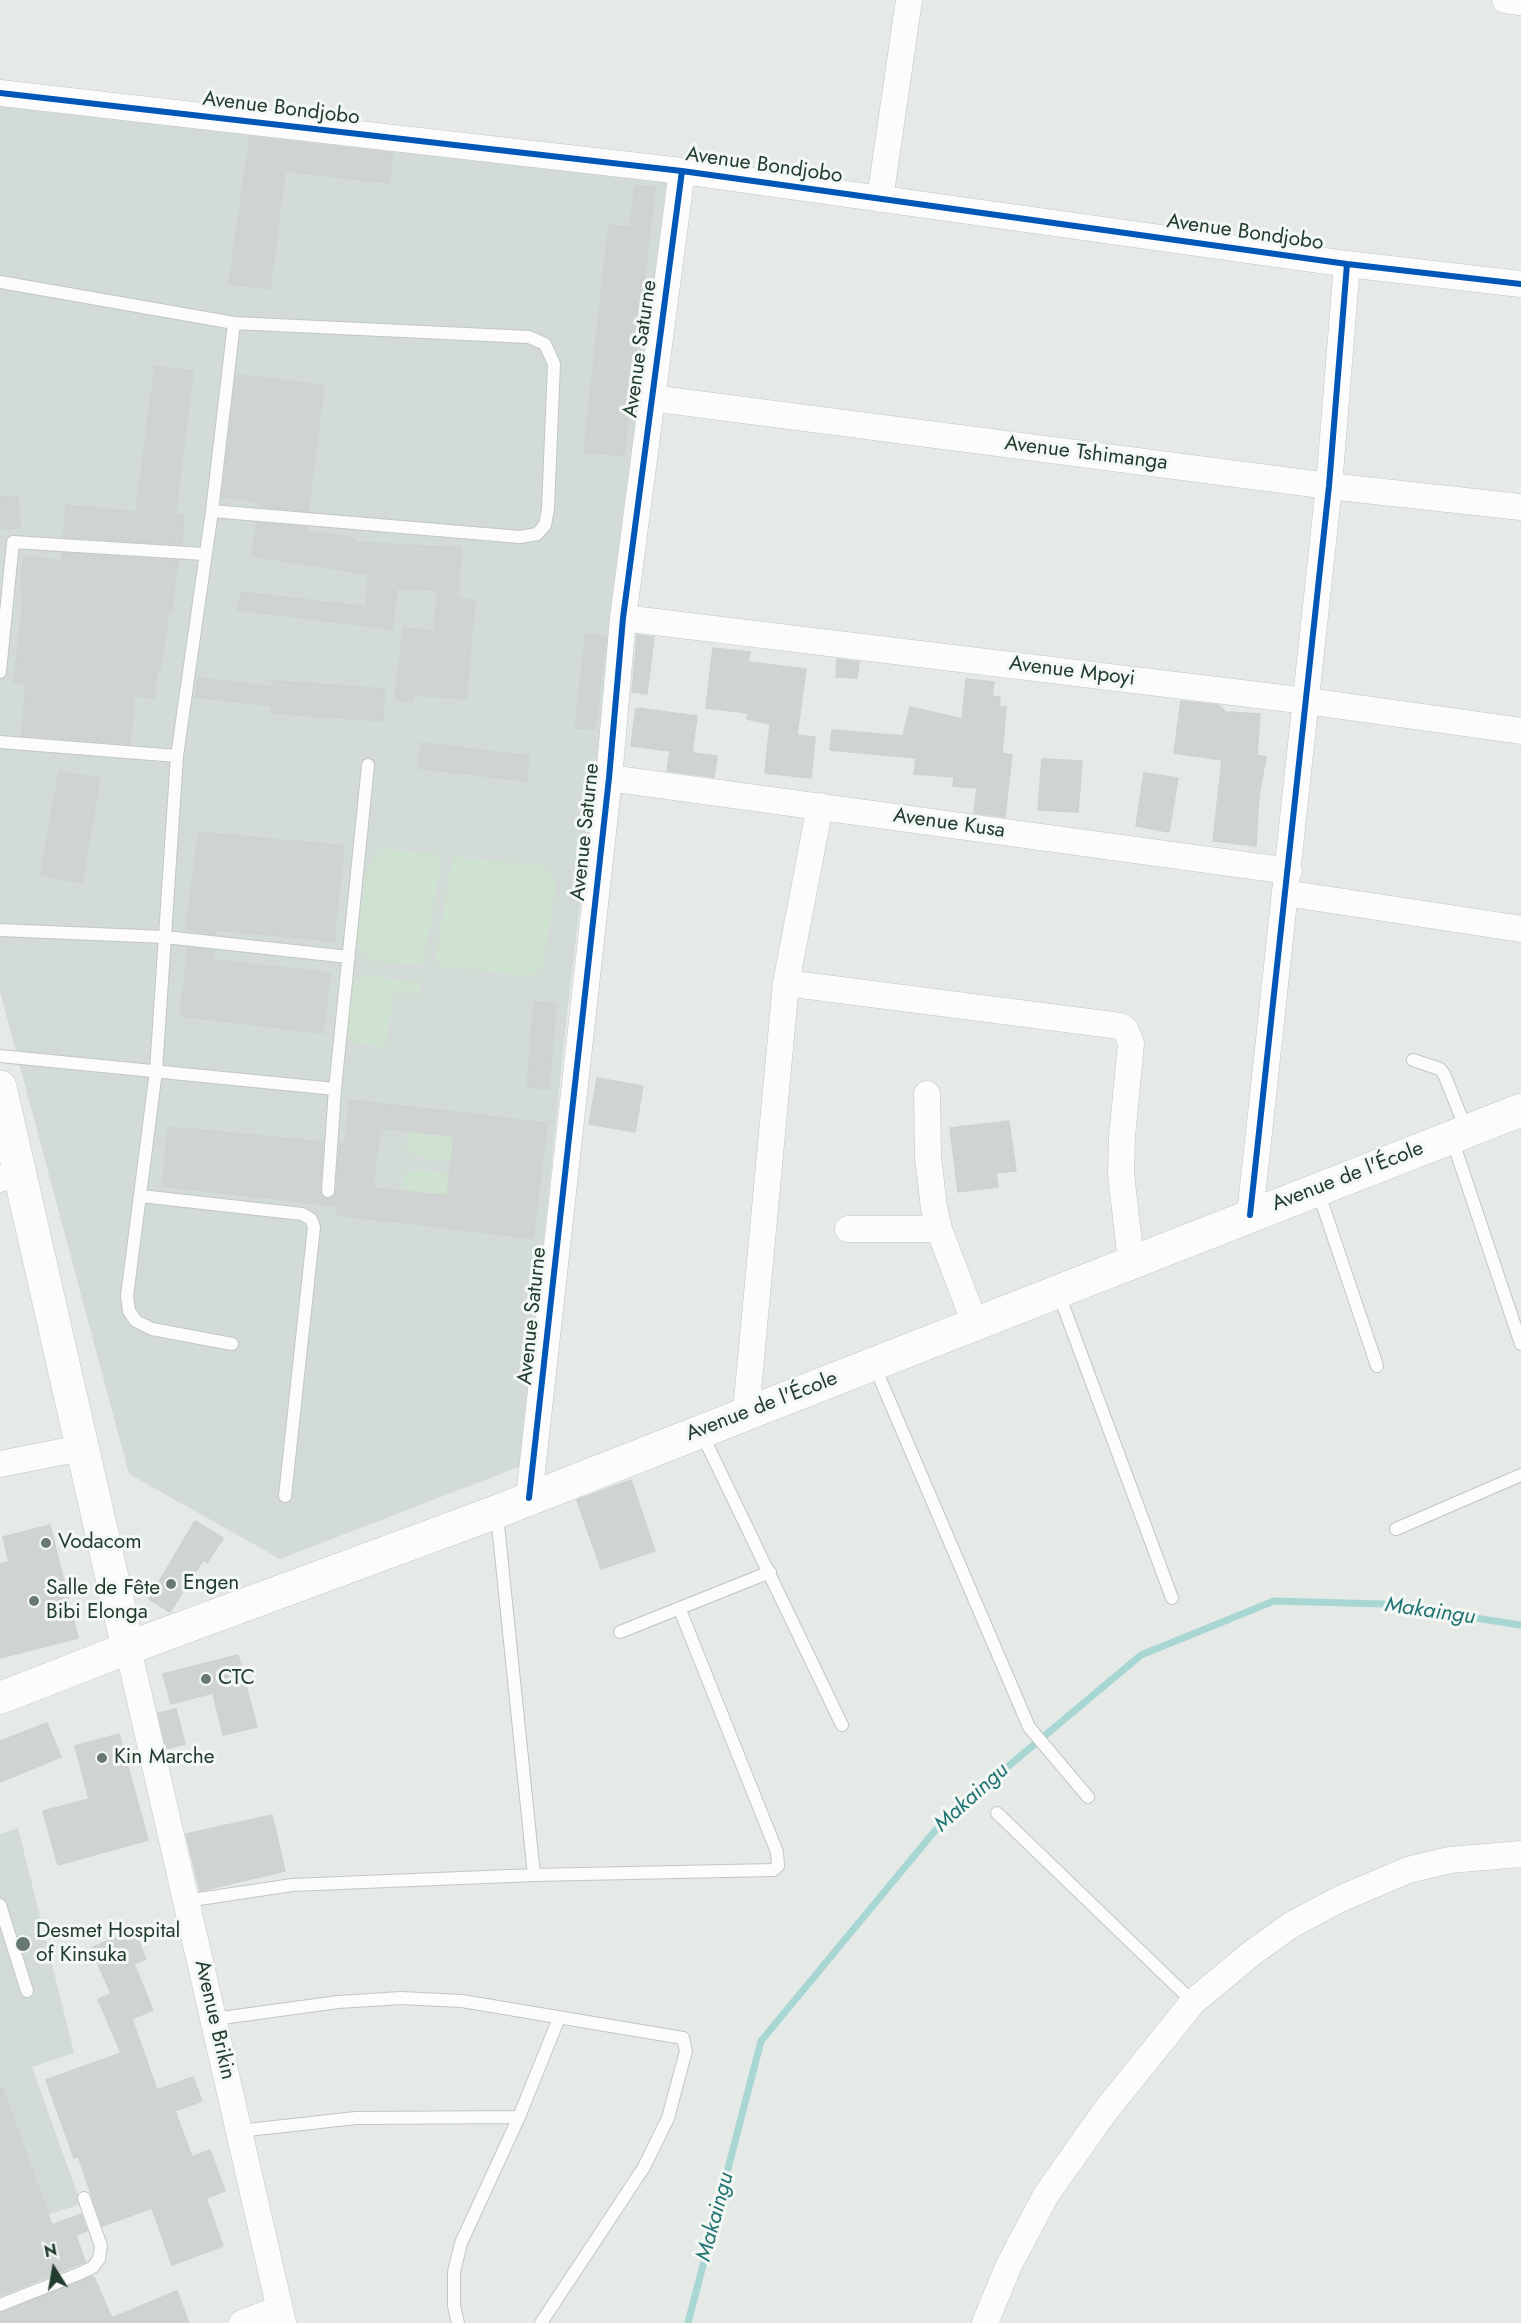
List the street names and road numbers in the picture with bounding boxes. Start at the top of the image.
street label: Avenue Bondjobo [201,87,361,131]
street label: Avenue Bondjobo [684,143,844,189]
street label: Avenue Bondjobo [1165,210,1325,256]
street label: Avenue Saturne [619,279,663,419]
street label: Avenue Tshimanga [1003,432,1169,476]
street label: Avenue Mpoyi [1008,652,1136,692]
street label: Avenue Saturne [566,762,606,902]
street label: Avenue Kusa [892,804,1006,844]
street label: Avenue de l'École [1269,1137,1427,1217]
street label: Avenue Saturne [513,1246,553,1386]
street label: Avenue de l'École [683,1367,841,1447]
street label: Avenue Brikin [188,1958,240,2082]

